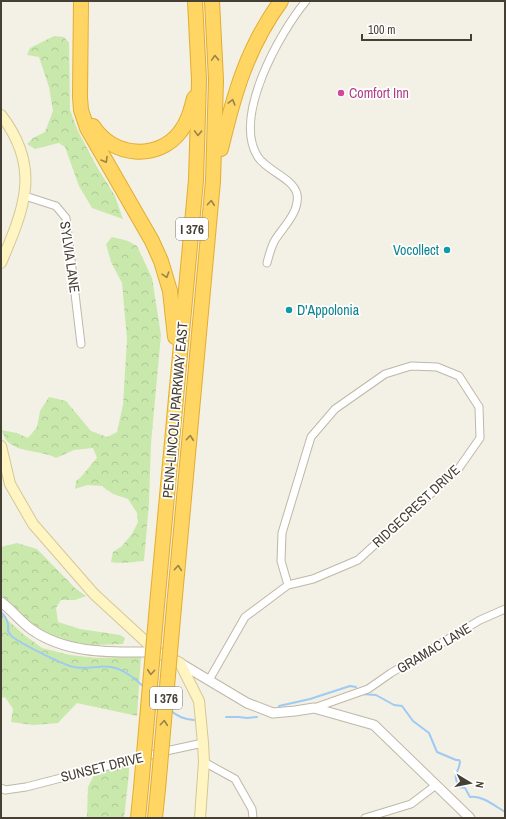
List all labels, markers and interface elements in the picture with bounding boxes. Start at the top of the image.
scale bar [362,16,471,42]
text: 100 m [368,22,395,38]
one-way arrow [211,55,219,61]
place label: Comfort Inn [349,84,409,102]
marker: Comfort Inn [336,88,346,98]
one-way arrow [227,99,236,106]
one-way arrow [194,130,202,136]
one-way arrow [101,156,108,163]
one-way arrow [207,200,216,206]
road number: I 376 [176,218,208,240]
street label: SYLVIA LANE [56,220,84,294]
place label: Vocollect [393,241,439,259]
marker: Vocollect [442,245,452,255]
one-way arrow [161,271,170,278]
place label: D'Appolonia [297,301,360,319]
marker: D'Appolonia [284,305,294,315]
street label: PENN-LINCOLN PARKWAY EAST [158,321,192,499]
one-way arrow [185,435,194,441]
street label: RIDGECREST DRIVE [368,461,464,551]
one-way arrow [173,565,182,571]
street label: GRAMAC LANE [394,619,474,677]
one-way arrow [147,669,156,675]
road number: I 376 [150,687,182,709]
one-way arrow [159,719,168,726]
street label: SUNSET DRIVE [59,748,145,786]
north arrow [450,763,490,803]
text: N [472,780,487,789]

